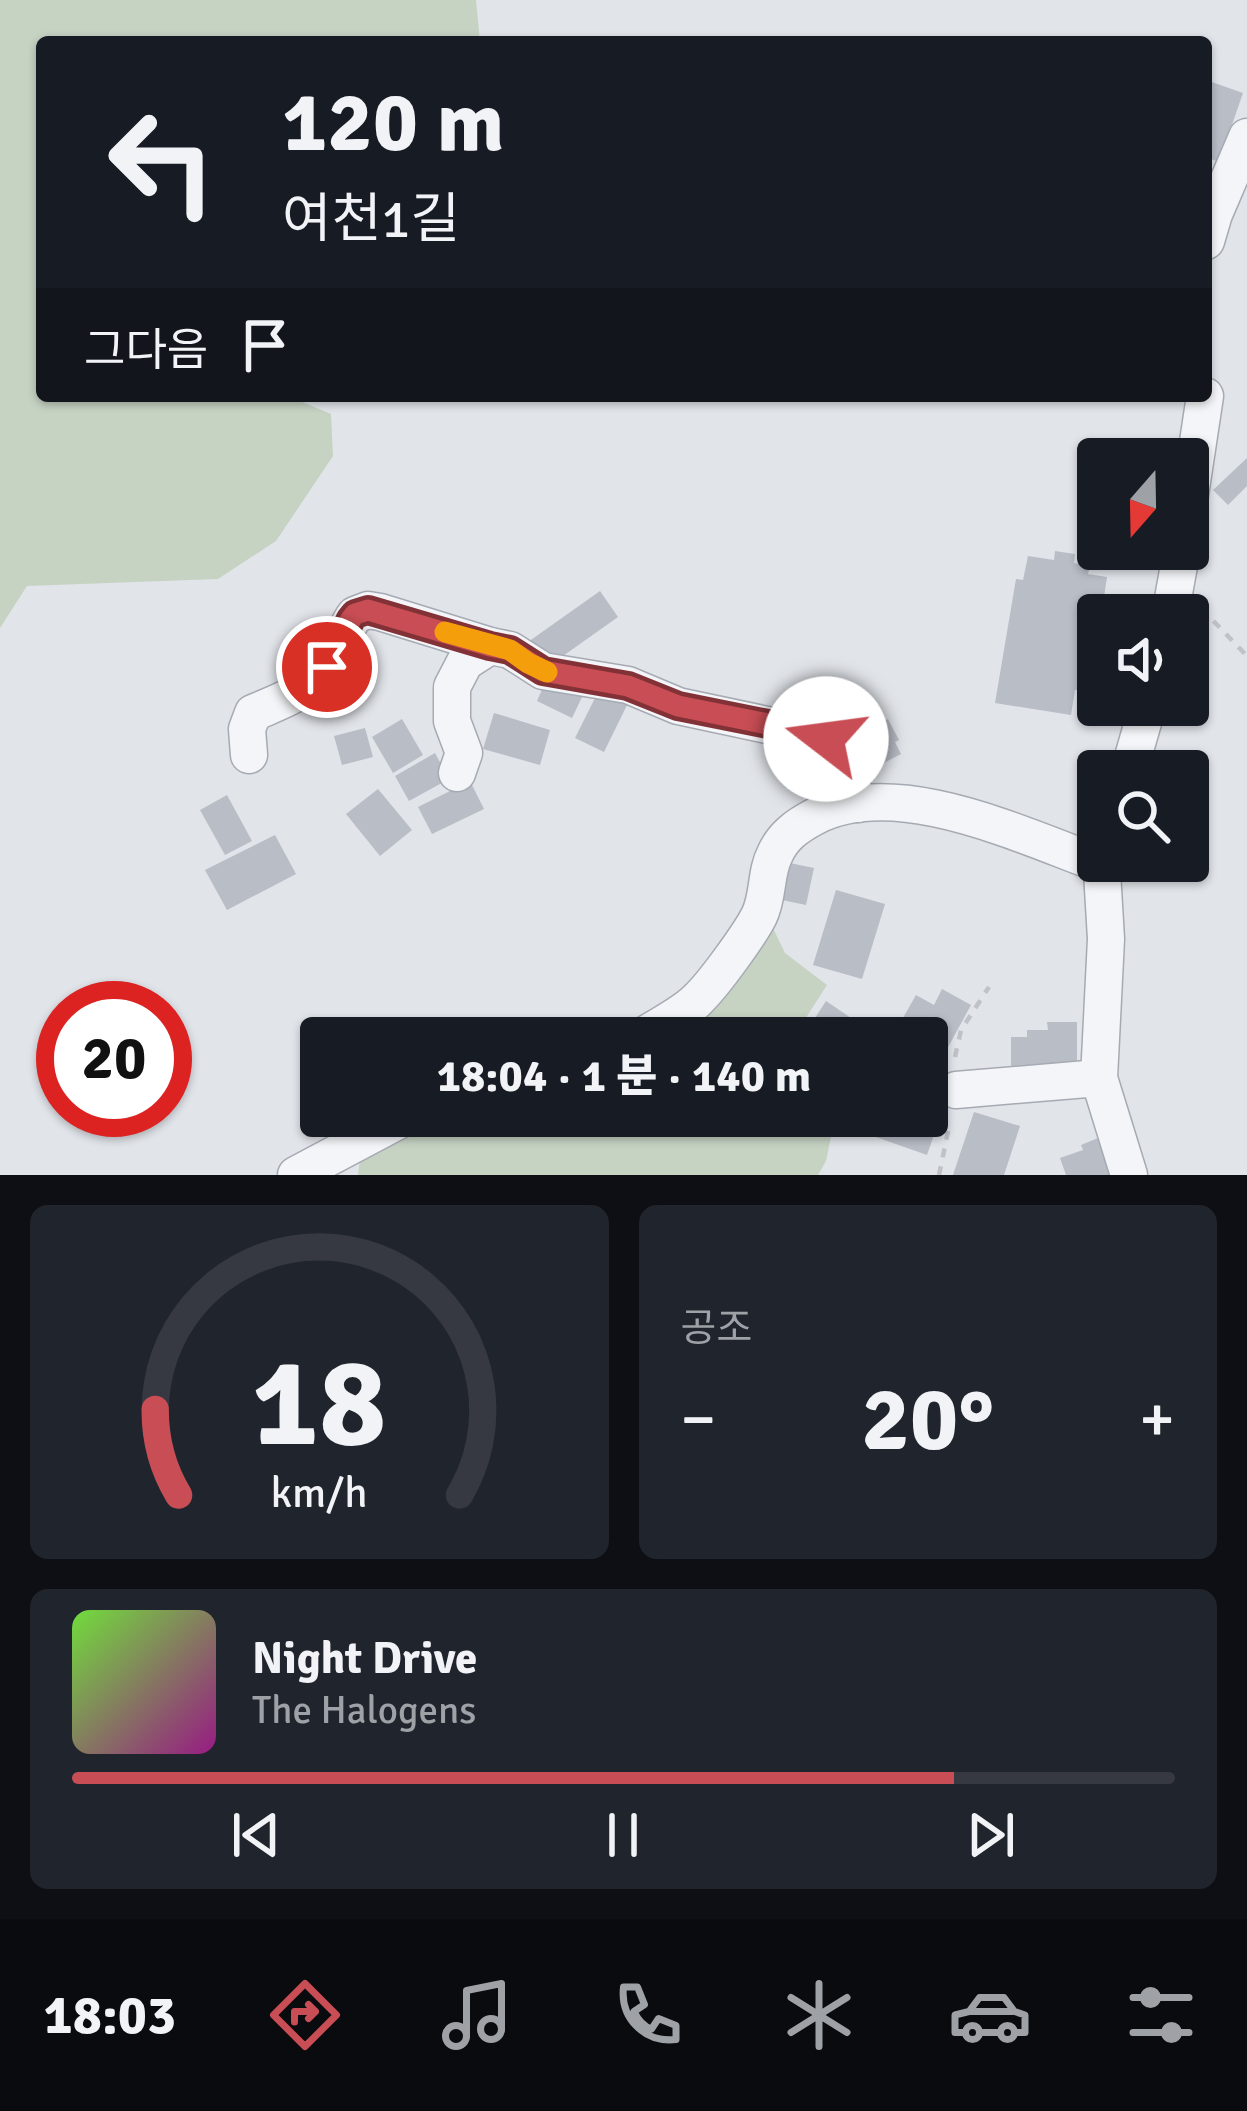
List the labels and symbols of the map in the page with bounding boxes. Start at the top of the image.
north arrow [1077,438,1209,570]
pin [276,616,378,718]
position arrow [763,676,889,802]
speed limit sign: 20 [36,981,192,1137]

